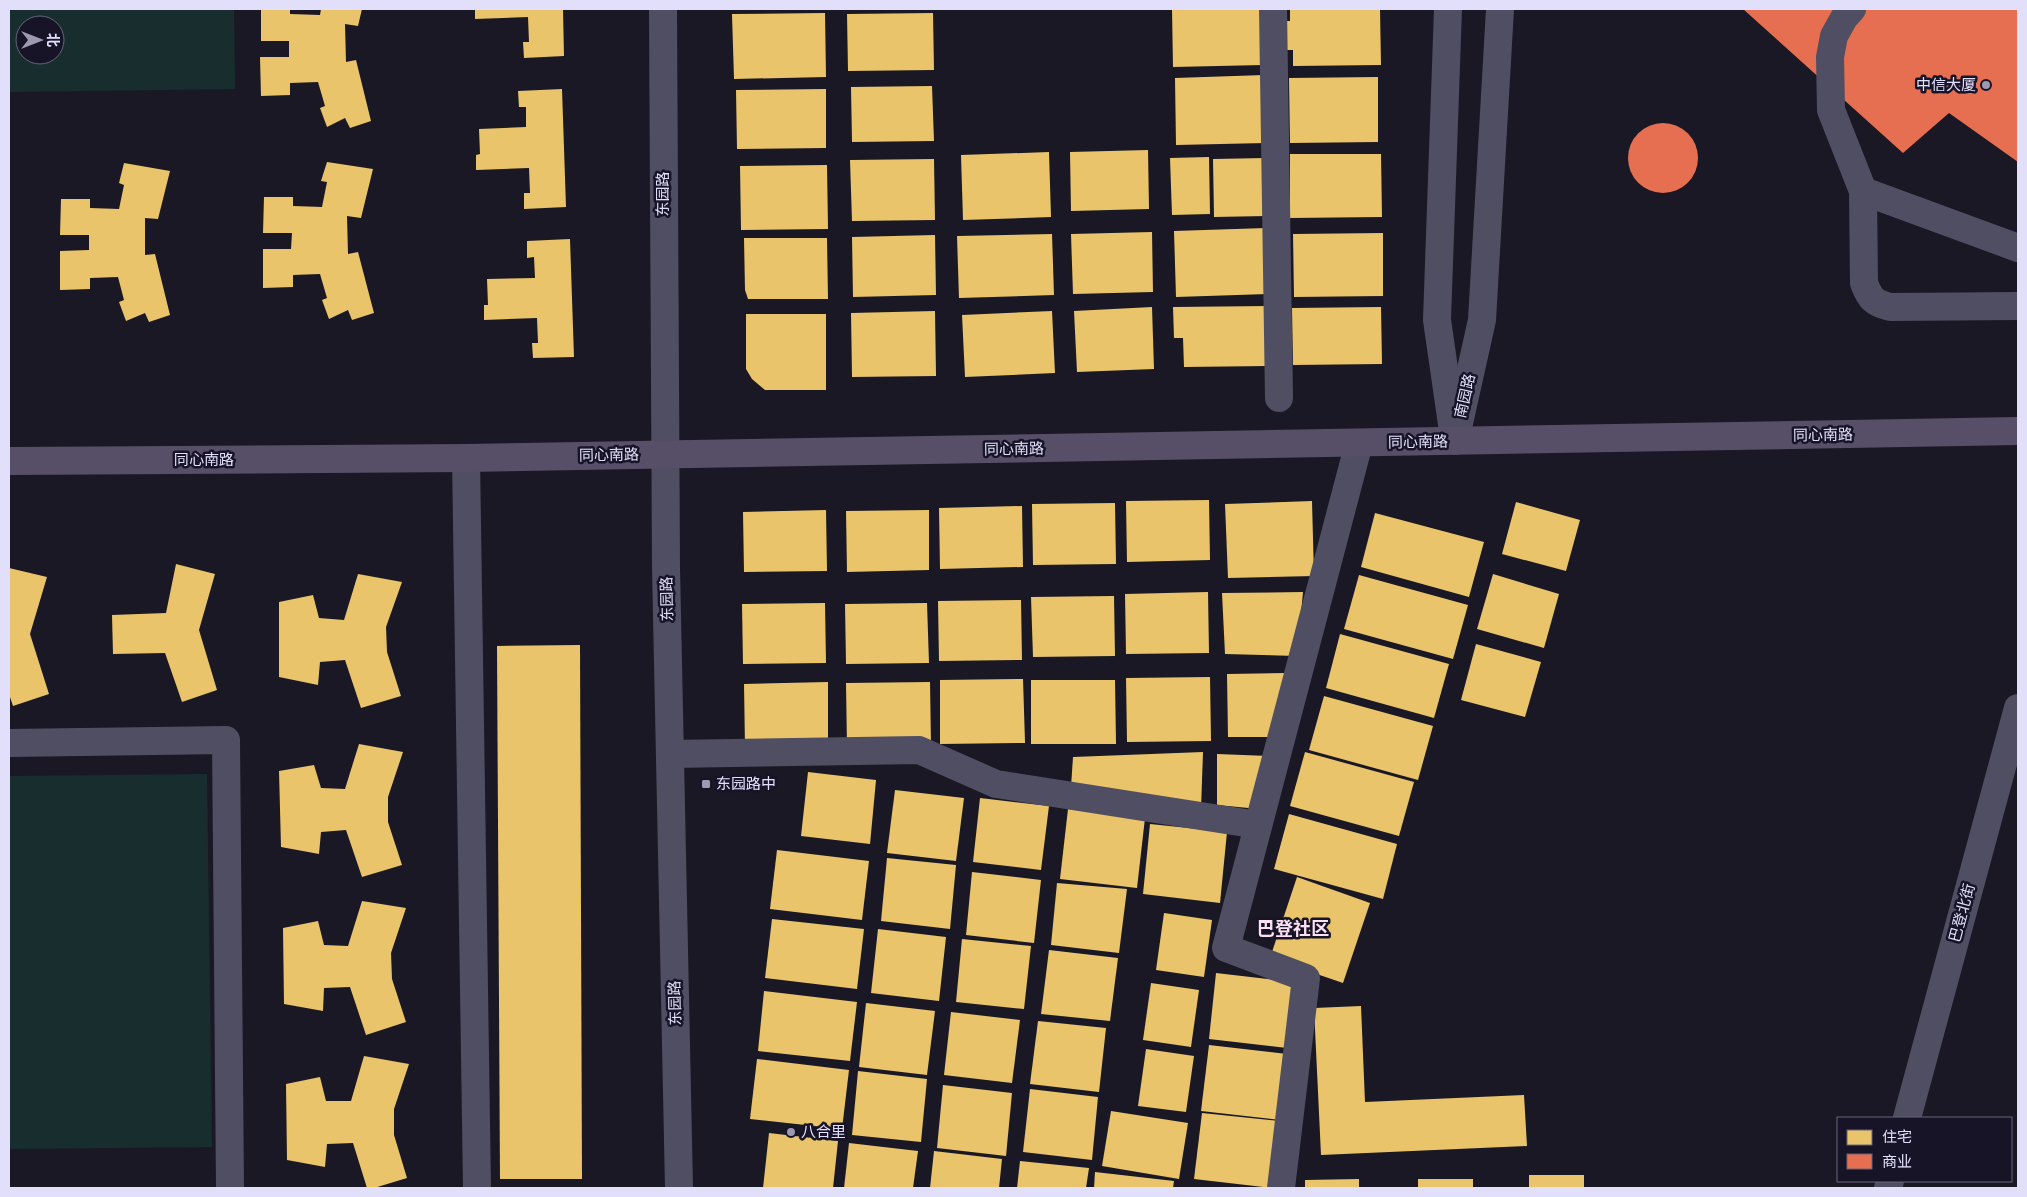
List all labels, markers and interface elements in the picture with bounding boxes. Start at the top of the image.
north arrow [15,15,65,65]
text: 北 [45,33,61,47]
place label: 中信大厦 [1916,76,1976,93]
marker: 中信大厦 [1980,79,1992,91]
street label: 东园路 [654,171,671,217]
street label: 南园路 [1451,372,1478,420]
street label: 同心南路 [1793,425,1853,444]
street label: 同心南路 [1388,432,1448,451]
street label: 同心南路 [984,439,1044,458]
street label: 同心南路 [579,445,639,464]
street label: 同心南路 [174,451,234,468]
street label: 东园路 [658,576,675,622]
place label: 东园路中 [716,775,776,792]
marker: 东园路中 [700,778,712,790]
street label: 巴登北街 [1946,882,1977,944]
district label: 巴登社区 [1257,918,1329,939]
street label: 东园路 [666,980,683,1026]
legend [1837,1117,2012,1182]
place label: 八合里 [801,1123,846,1140]
marker: 八合里 [785,1126,797,1138]
text: 住宅 [1882,1128,1912,1145]
text: 商业 [1882,1153,1912,1170]

